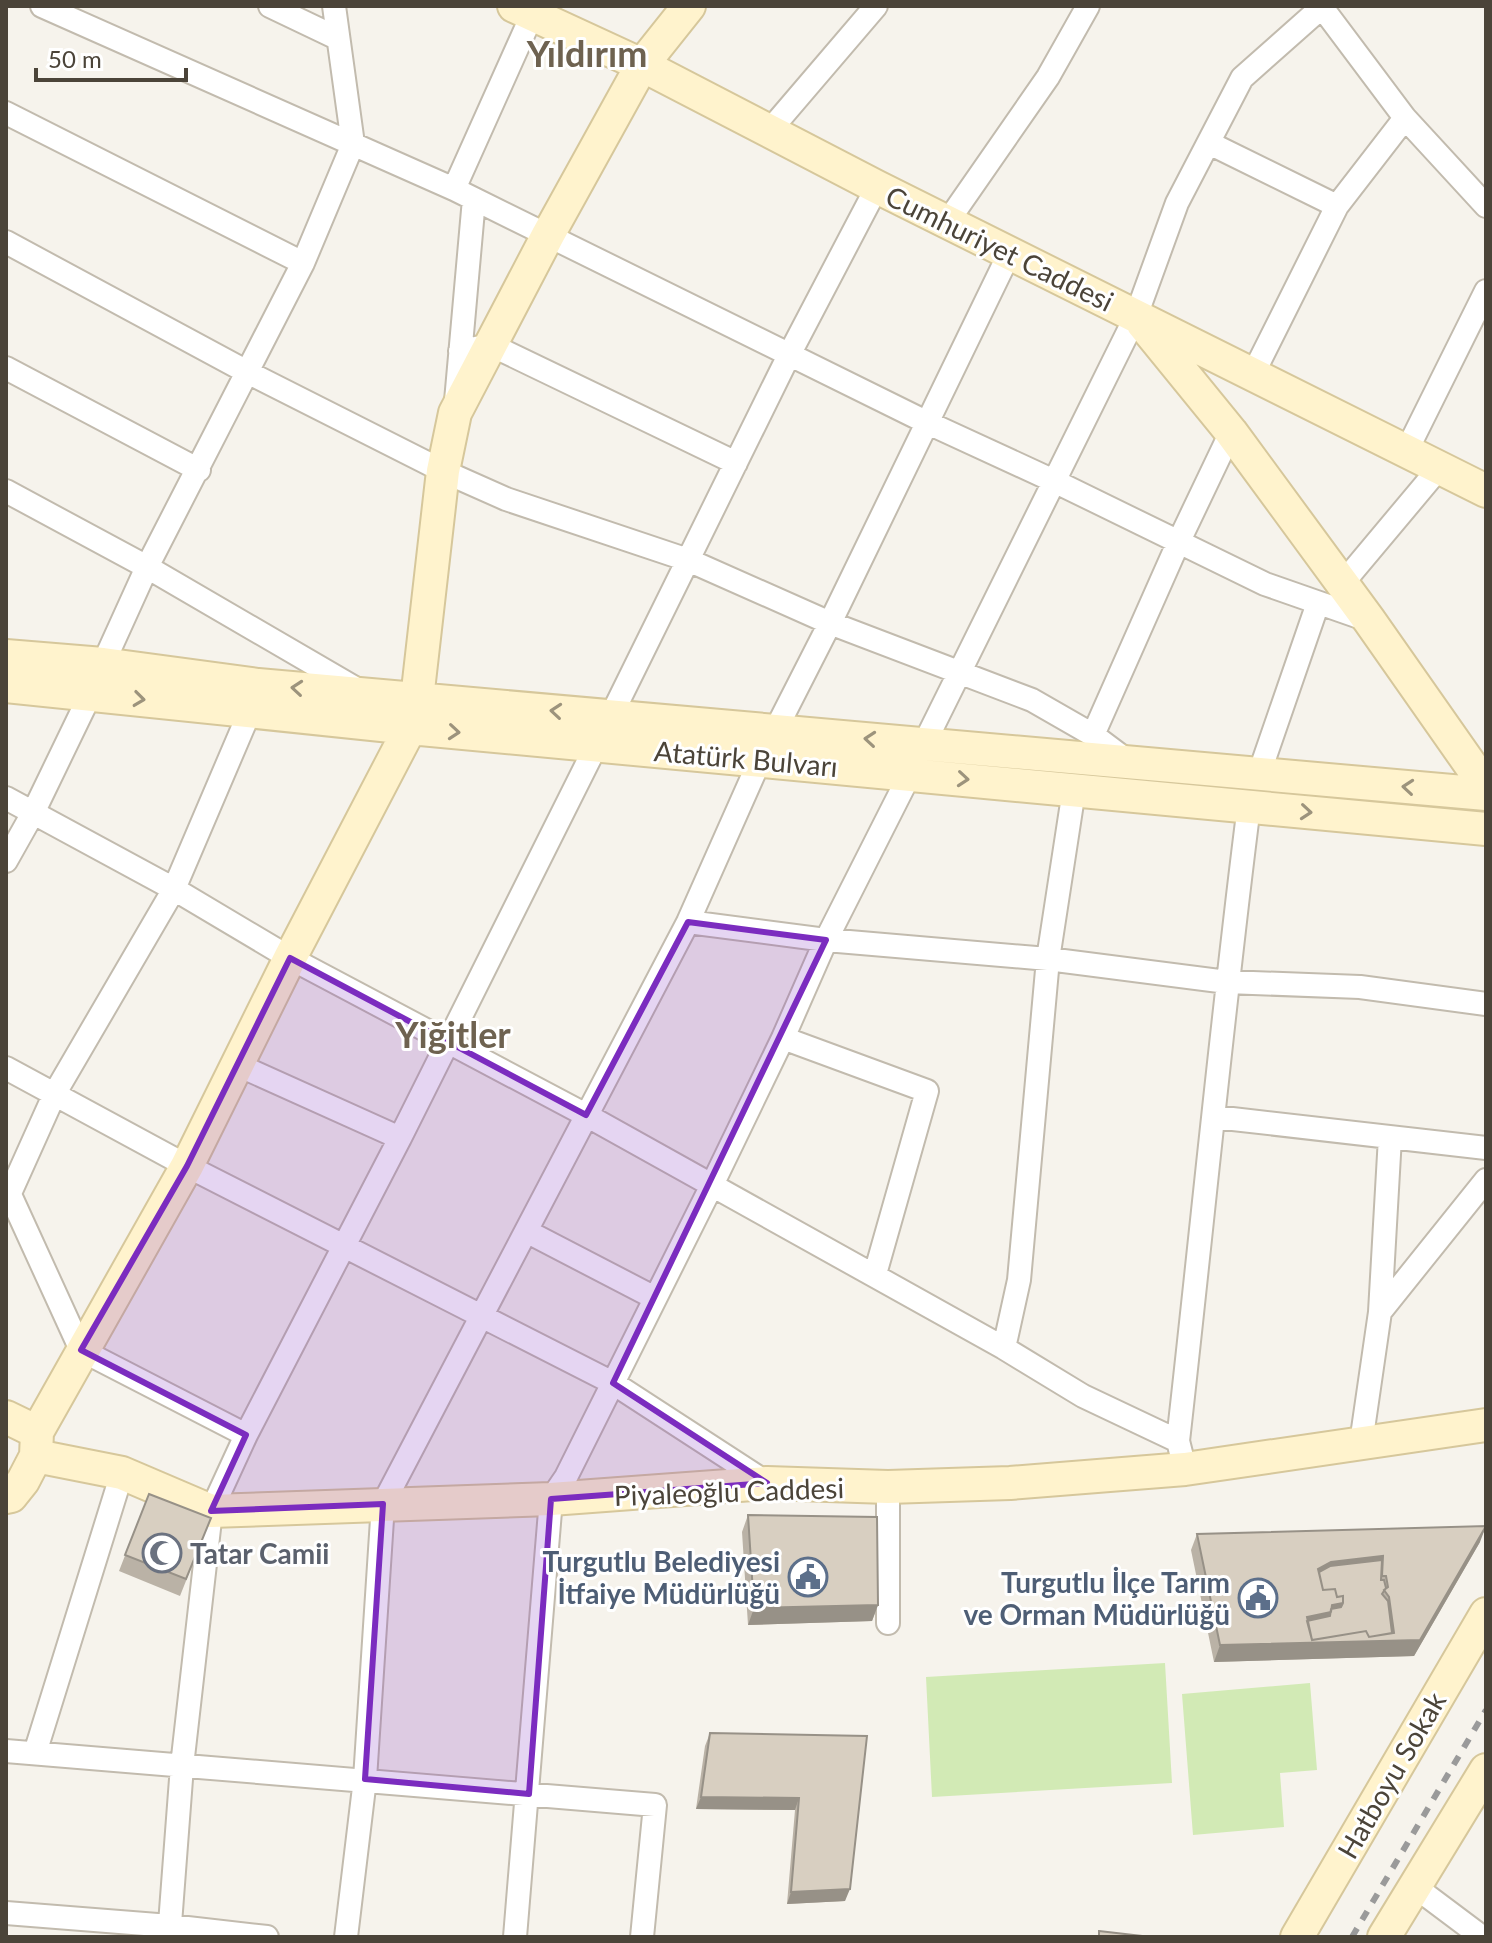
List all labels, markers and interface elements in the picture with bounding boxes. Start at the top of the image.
district label: Yıldırım [526,31,647,75]
scale bar [36,32,186,82]
text: 50 m [48,44,102,73]
street label: Cumhuriyet Caddesi [881,178,1119,318]
one-way arrow [290,680,303,697]
one-way arrow [133,690,146,707]
one-way arrow [549,703,562,720]
one-way arrow [448,723,461,740]
one-way arrow [863,731,876,748]
street label: Atatürk Bulvarı [653,733,839,783]
one-way arrow [957,770,970,787]
one-way arrow [1401,779,1414,796]
one-way arrow [1300,803,1313,820]
district label: Yiğitler [394,1012,511,1056]
street label: Piyaleoğlu Caddesi [613,1470,845,1512]
mosque icon: Tatar Camii [141,1532,183,1574]
place label: Tatar Camii [190,1536,329,1570]
place label: Turgutlu Belediyesi İtfaiye Müdürlüğü [542,1544,780,1610]
public building icon: Turgutlu Belediyesi İtfaiye Müdürlüğü [787,1556,829,1598]
place label: Turgutlu İlçe Tarım ve Orman Müdürlüğü [963,1565,1230,1631]
public building icon: Turgutlu İlçe Tarım ve Orman Müdürlüğü [1237,1577,1279,1619]
street label: Hatboyu Sokak [1330,1685,1453,1864]

